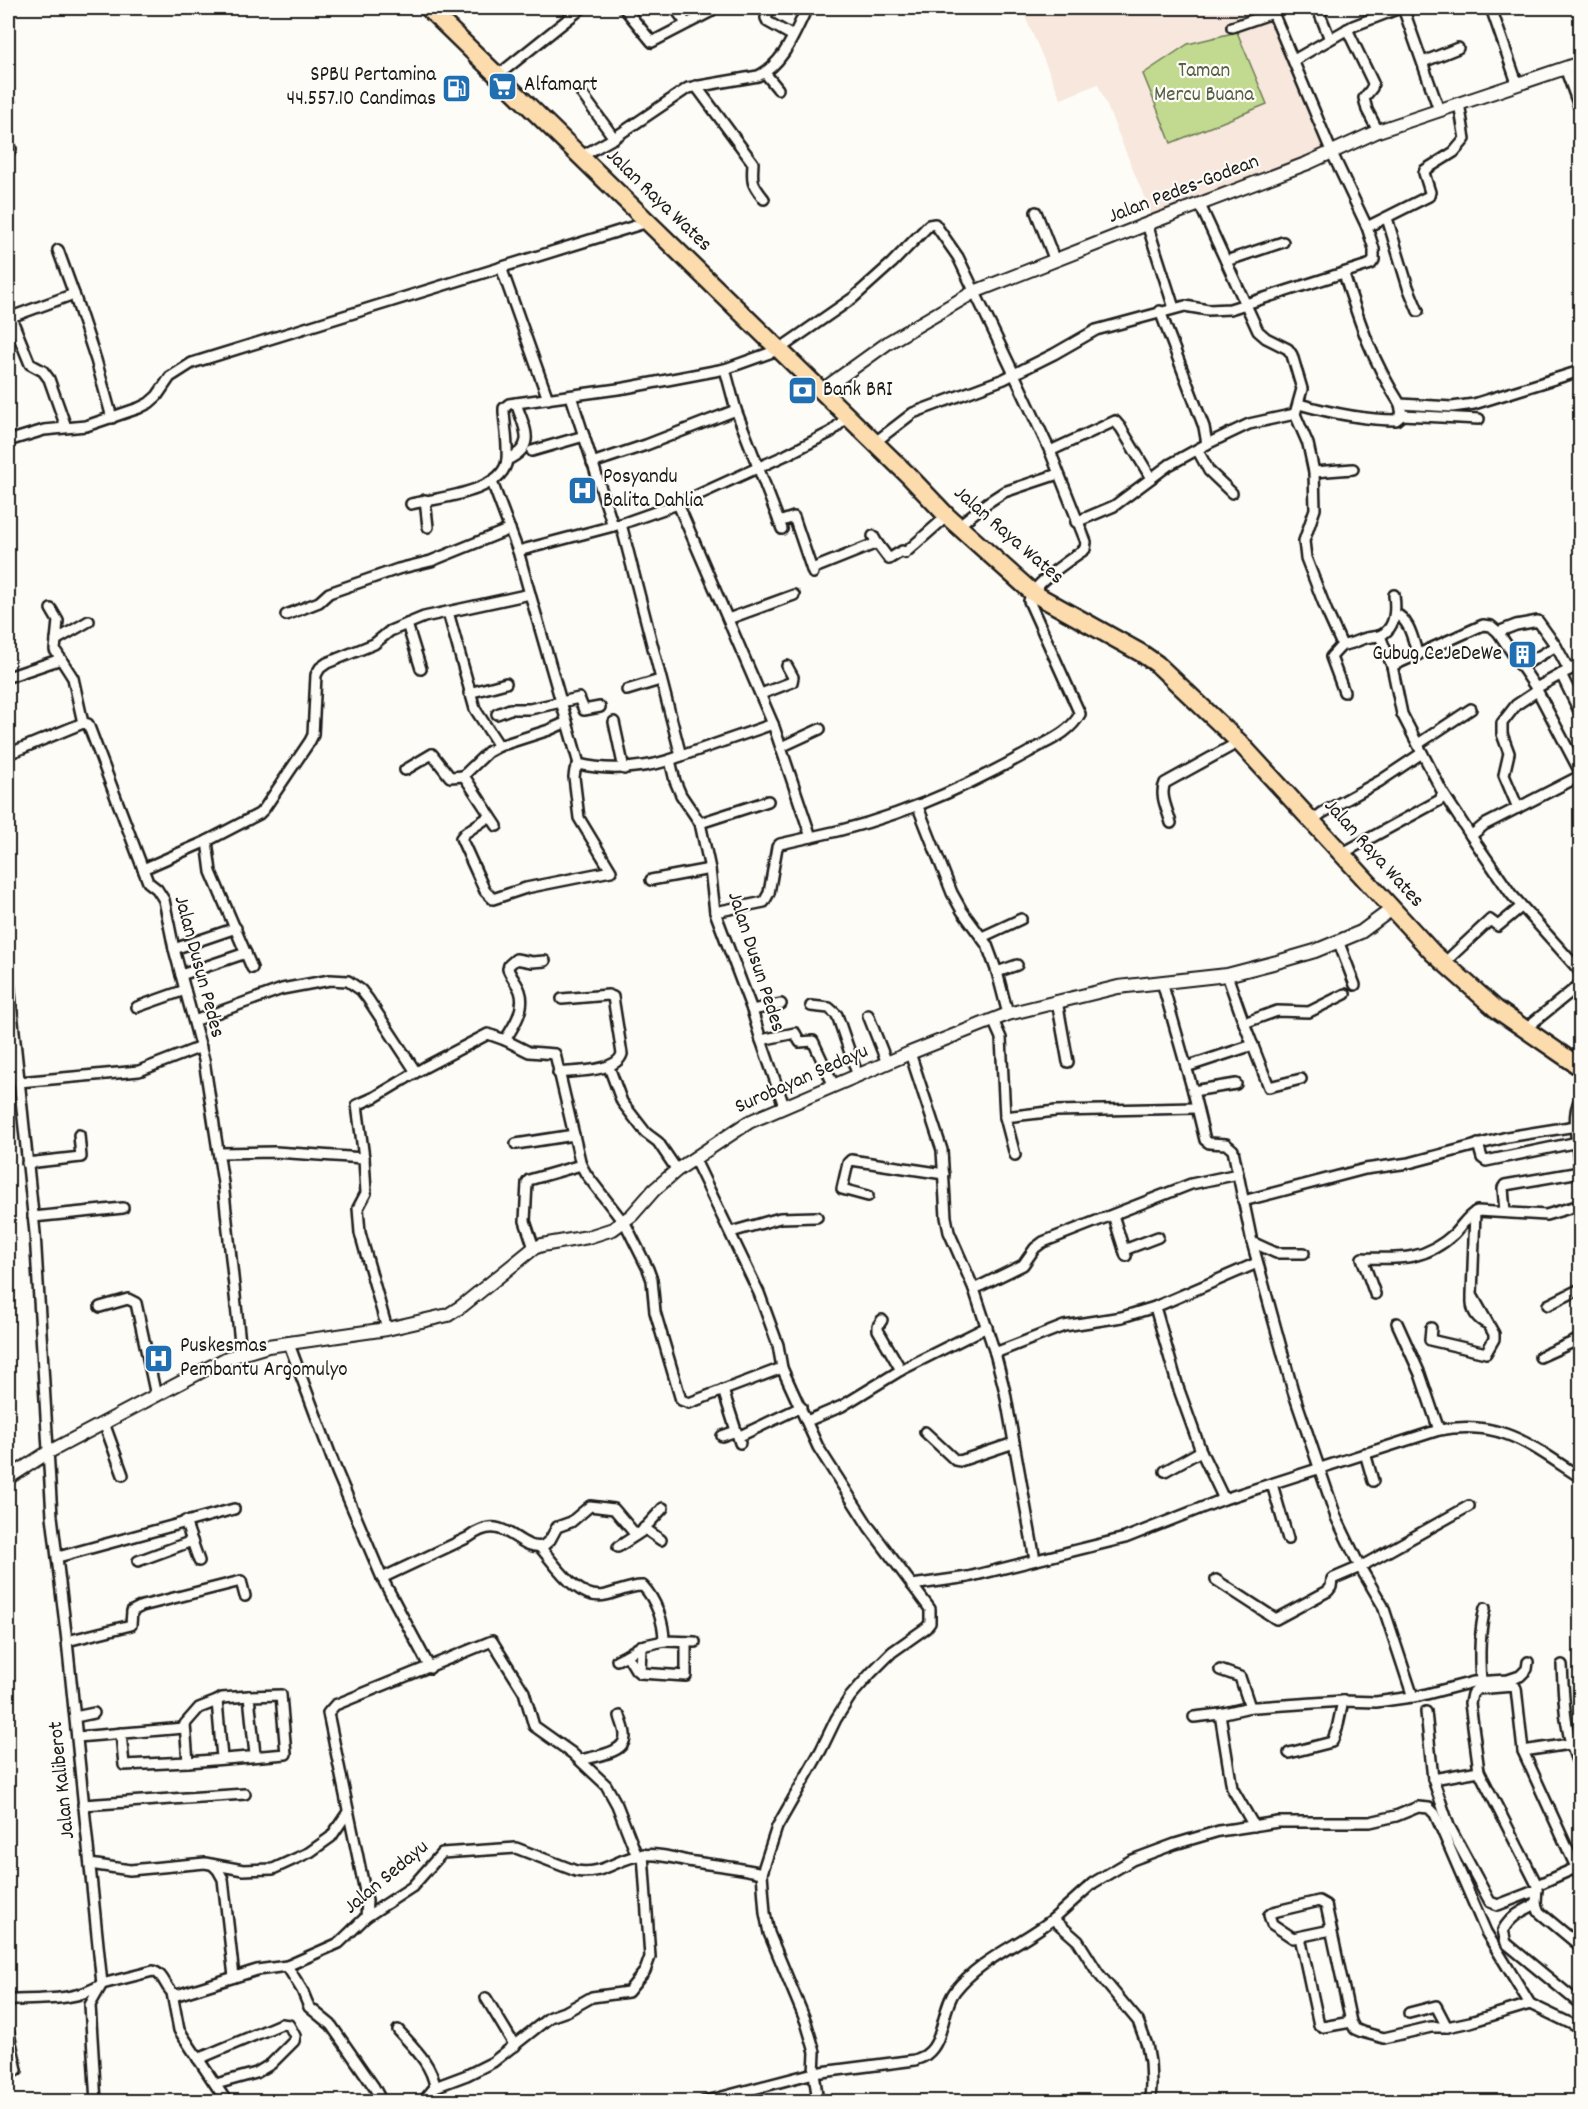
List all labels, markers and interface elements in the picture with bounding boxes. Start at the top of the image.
park label: Taman Mercu Buana [1154,57,1255,111]
place label: SPBU Pertamina 44.557.10 Candimas [287,61,437,115]
supermarket icon: Alfamart [487,70,519,102]
place label: Alfamart [524,71,598,101]
fuel station icon: SPBU Pertamina 44.557.10 Candimas [441,72,473,104]
street label: Jalan Raya Wates [598,142,718,260]
street label: Jalan Pedes-Godean [1104,147,1264,233]
bank icon: Bank BRI [786,375,818,407]
place label: Bank BRI [823,376,893,406]
place label: Posyandu Balita Dahlia [603,463,704,517]
hospital icon: Posyandu Balita Dahlia [566,474,598,506]
street label: Jalan Raya Wates [946,479,1070,593]
building icon: Gubug CeJeDeWe [1507,639,1539,671]
place label: Gubug CeJeDeWe [1372,640,1502,670]
street label: Jalan Raya Wates [1316,793,1430,915]
street label: Jalan Dusun Pedes [718,888,792,1036]
street label: Jalan Dusun Pedes [165,893,231,1041]
street label: Surobayan Sedayu [731,1037,873,1123]
place label: Puskesmas Pembantu Argomulyo [180,1332,348,1386]
hospital icon: Puskesmas Pembantu Argomulyo [143,1343,175,1375]
street label: Jalan Kaliberot [42,1719,84,1840]
street label: Jalan Sedayu [338,1834,436,1922]

